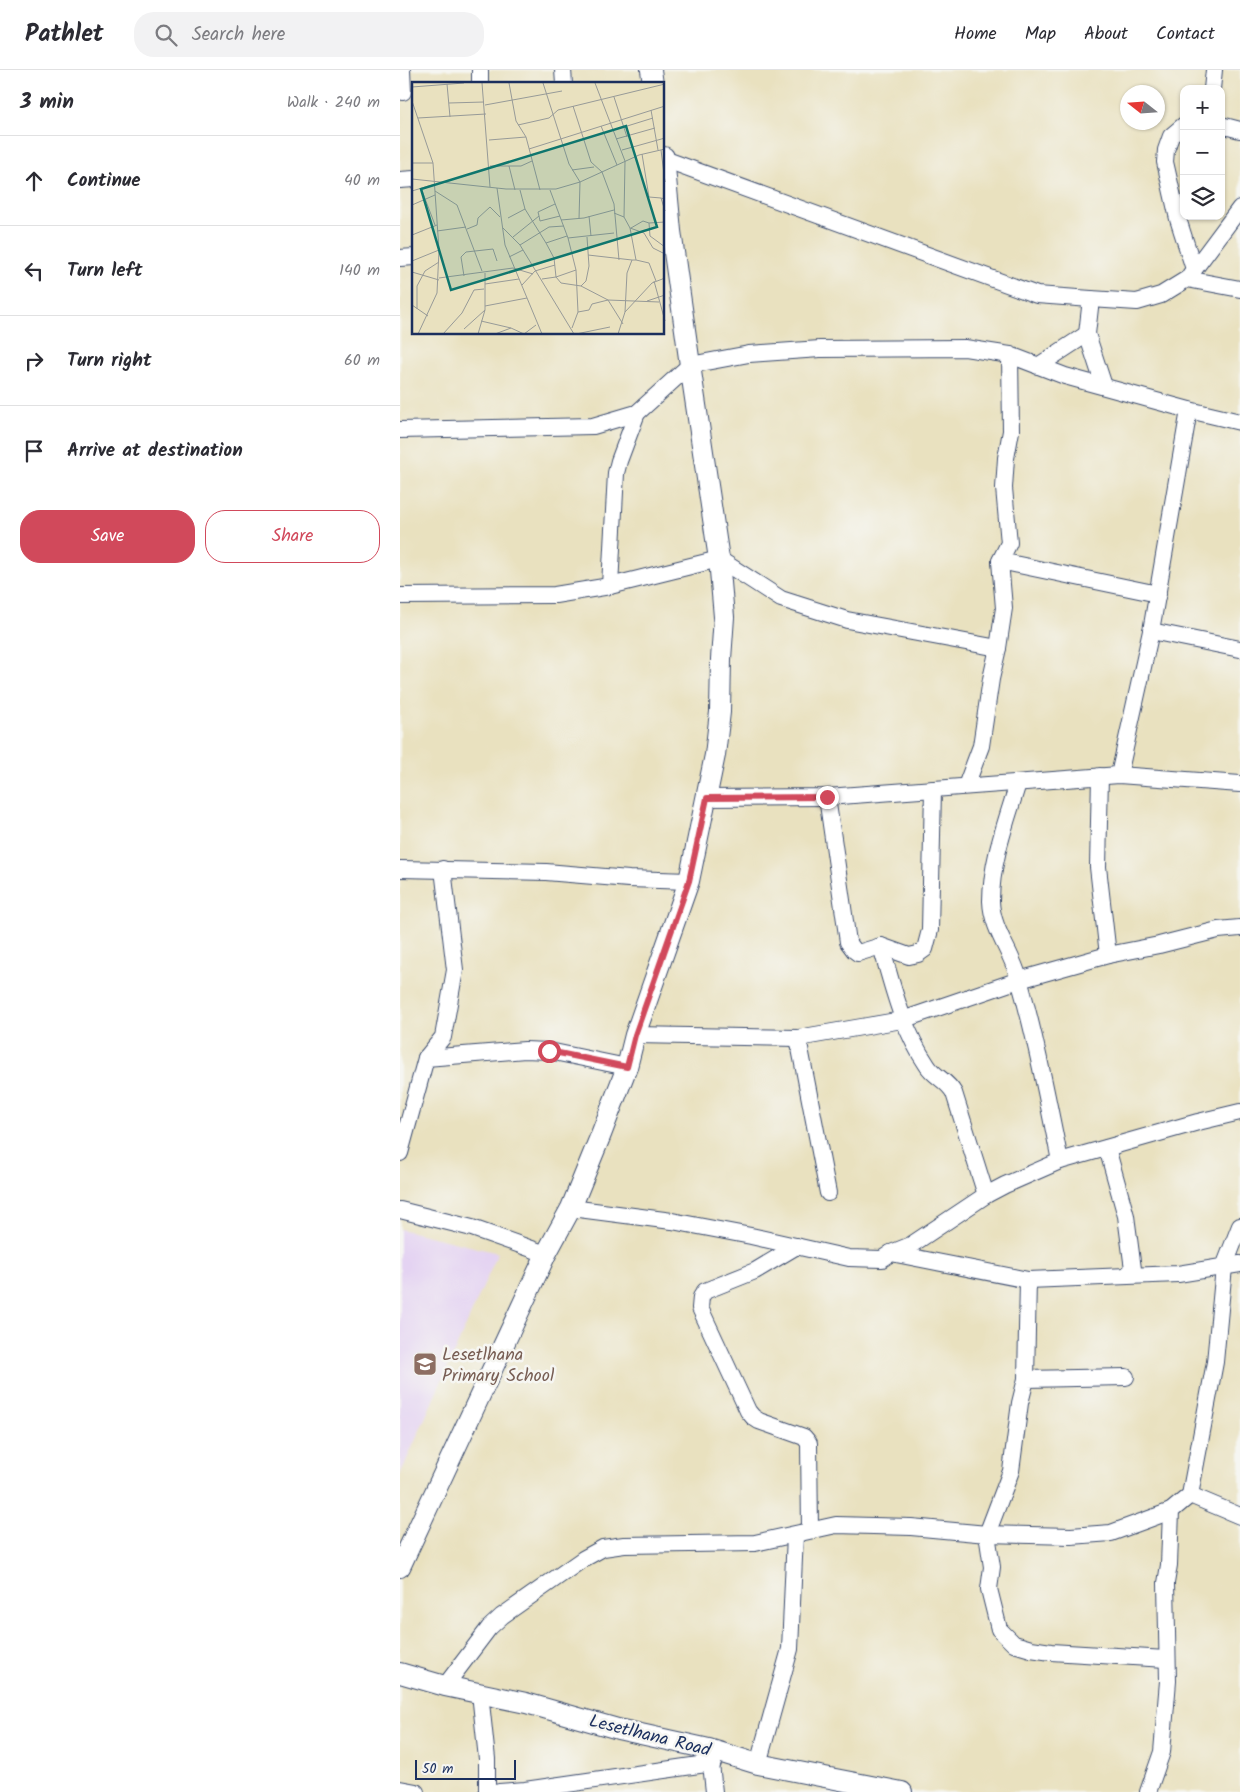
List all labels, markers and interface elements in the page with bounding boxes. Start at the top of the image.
search box [134,12,484,57]
text: Pathlet [25,15,104,54]
text: Search here [192,20,285,50]
text: Home [954,20,997,49]
text: Map [1025,20,1056,49]
text: About [1084,20,1128,49]
text: Contact [1156,20,1215,49]
icon: search [152,21,180,49]
inset map [412,82,665,335]
north arrow [1120,85,1165,130]
map controls [1180,85,1225,220]
button: + [1180,85,1225,130]
text: 3 min [20,86,74,119]
text: Walk · 240 m [287,90,380,115]
button: − [1180,130,1225,175]
text: Continue [67,166,140,196]
icon: ahead [20,167,48,195]
text: 40 m [344,168,380,193]
button: layers [1180,175,1225,220]
text: Turn left [67,256,142,286]
icon: left [20,257,48,285]
text: 140 m [339,258,380,283]
text: Turn right [67,346,152,376]
icon: right [20,347,48,375]
text: 60 m [344,348,380,373]
text: Arrive at destination [67,436,243,466]
icon: arrive [20,437,48,465]
button: Save [20,510,195,563]
button: Share [205,510,380,563]
route end [816,786,839,809]
route start [538,1040,561,1063]
place label: Lesetlhana Primary School [442,1341,555,1391]
school or university icon: Lesetlhana Primary School [412,1351,438,1377]
street label: Lesetlhana Road [586,1707,715,1766]
scale bar [415,1757,516,1780]
text: 50 m [422,1758,453,1780]

